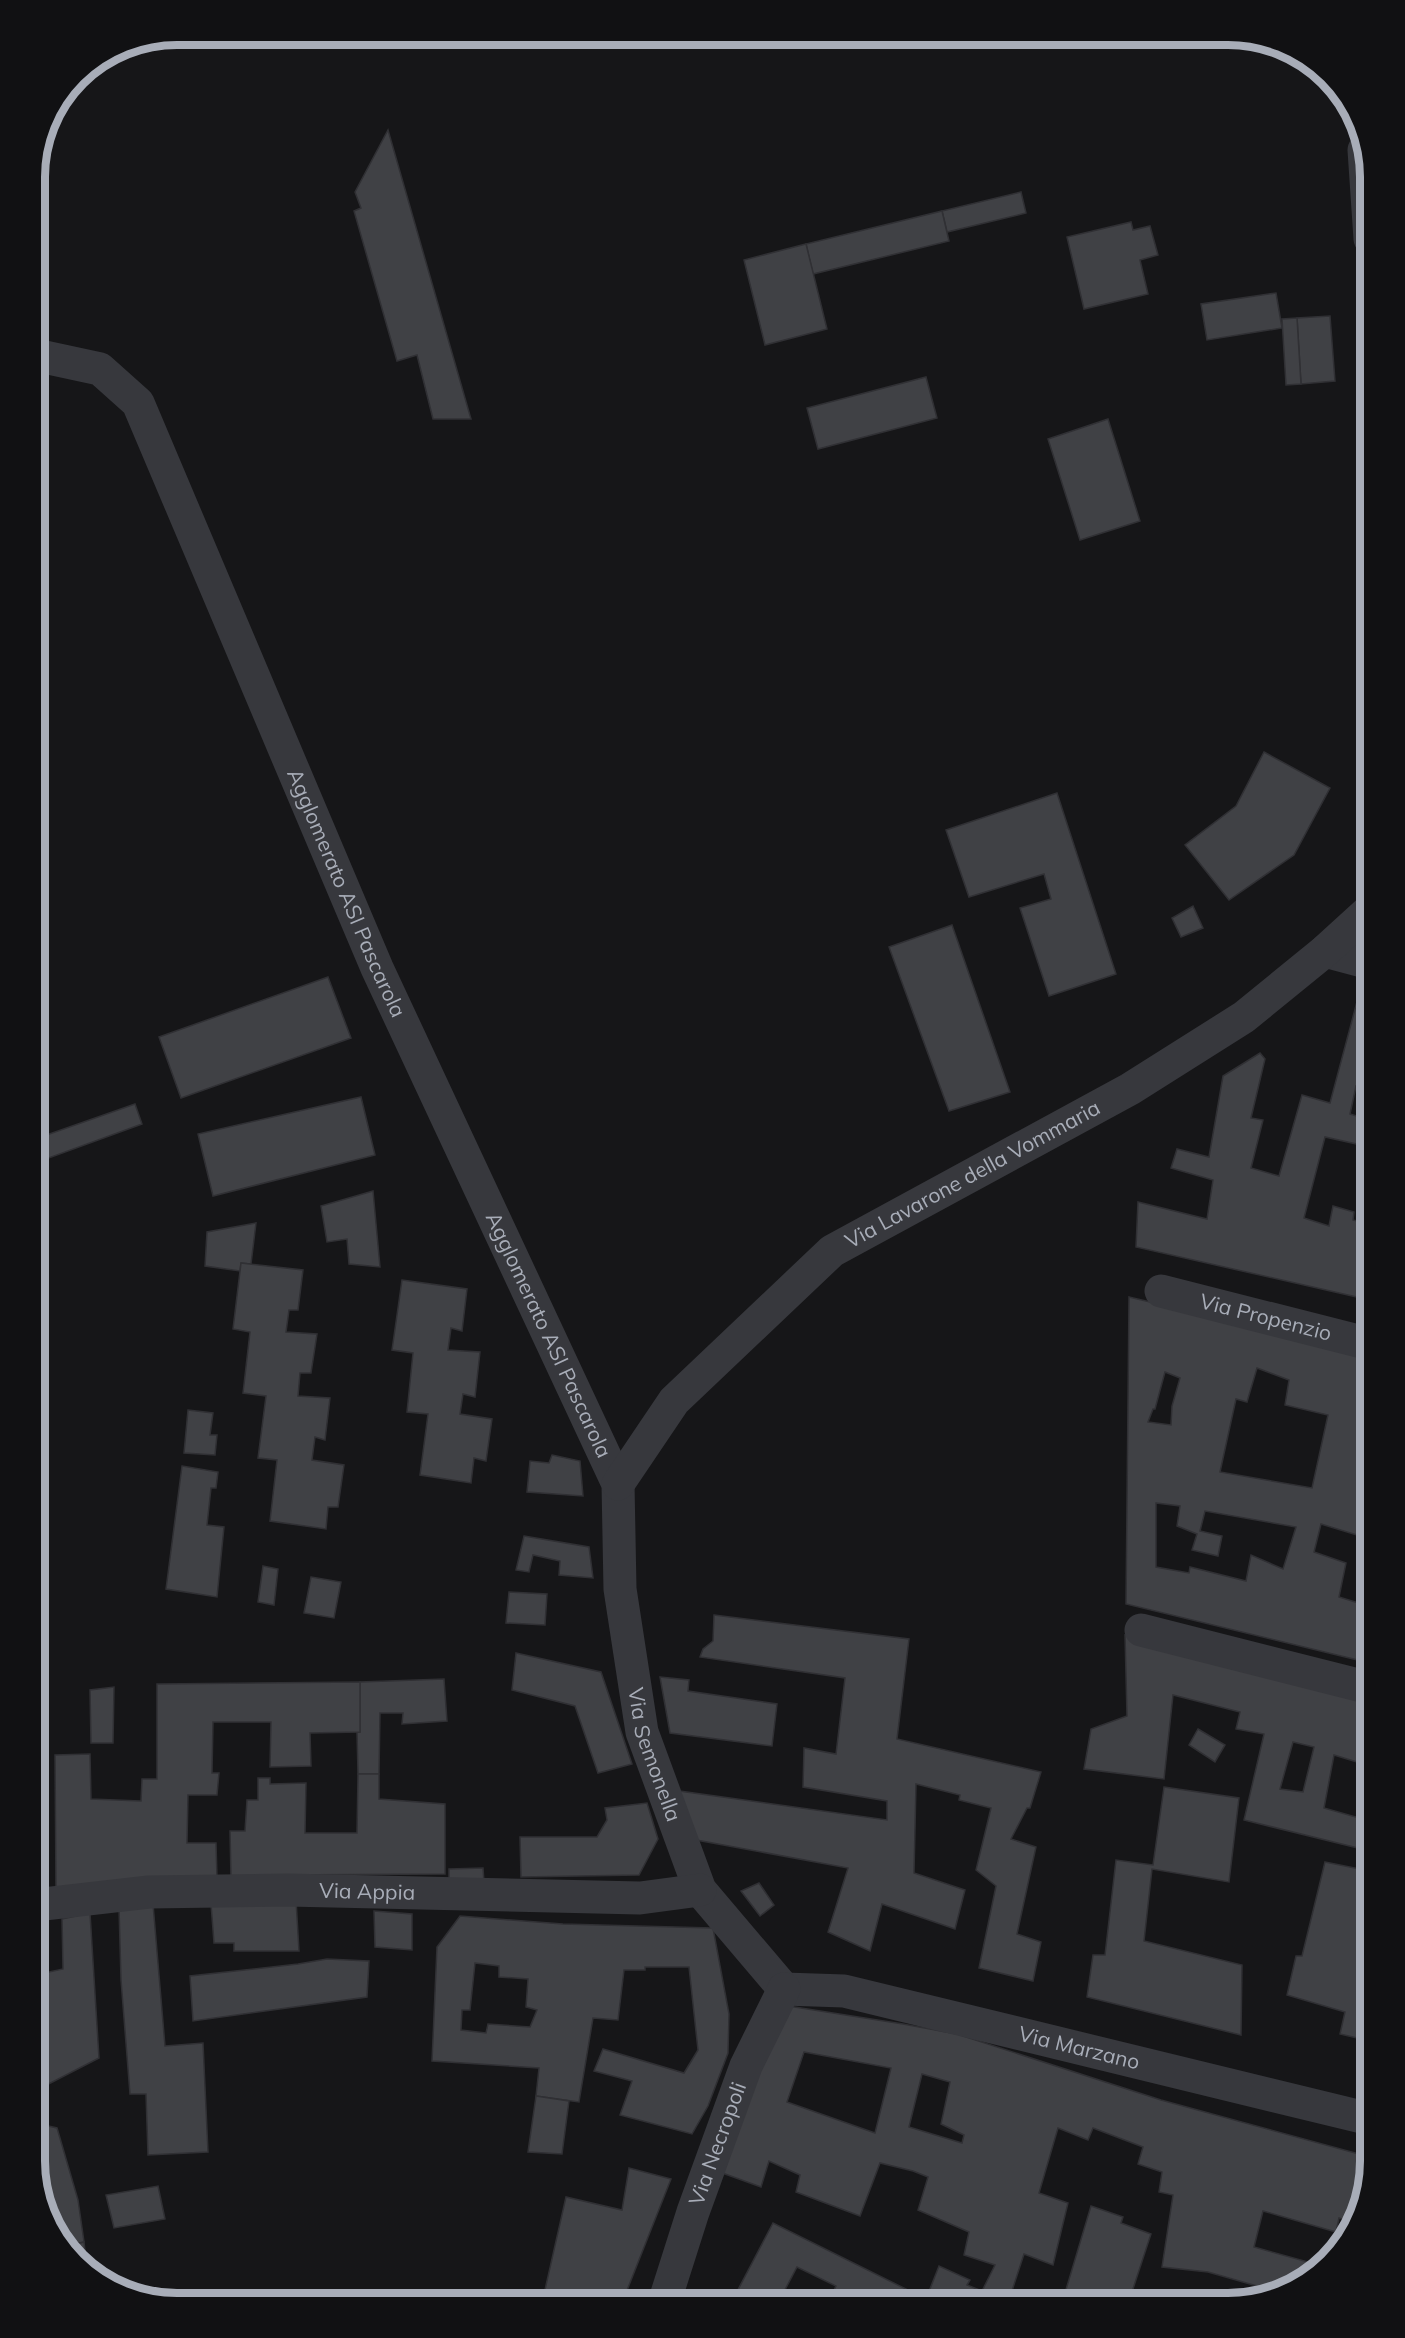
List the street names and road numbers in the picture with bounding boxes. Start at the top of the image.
street label: Agglomerato ASI Pascarola [282,765,412,1021]
street label: Via Lavarone della Vommaria [840,1094,1104,1253]
street label: Agglomerato ASI Pascarola [481,1208,618,1461]
street label: Via Propenzio [1197,1287,1335,1346]
street label: Via Semonella [623,1686,688,1825]
street label: Via Appia [319,1877,416,1905]
street label: Via Marzano [1016,2020,1143,2075]
street label: Via Necropoli [682,2078,751,2209]

